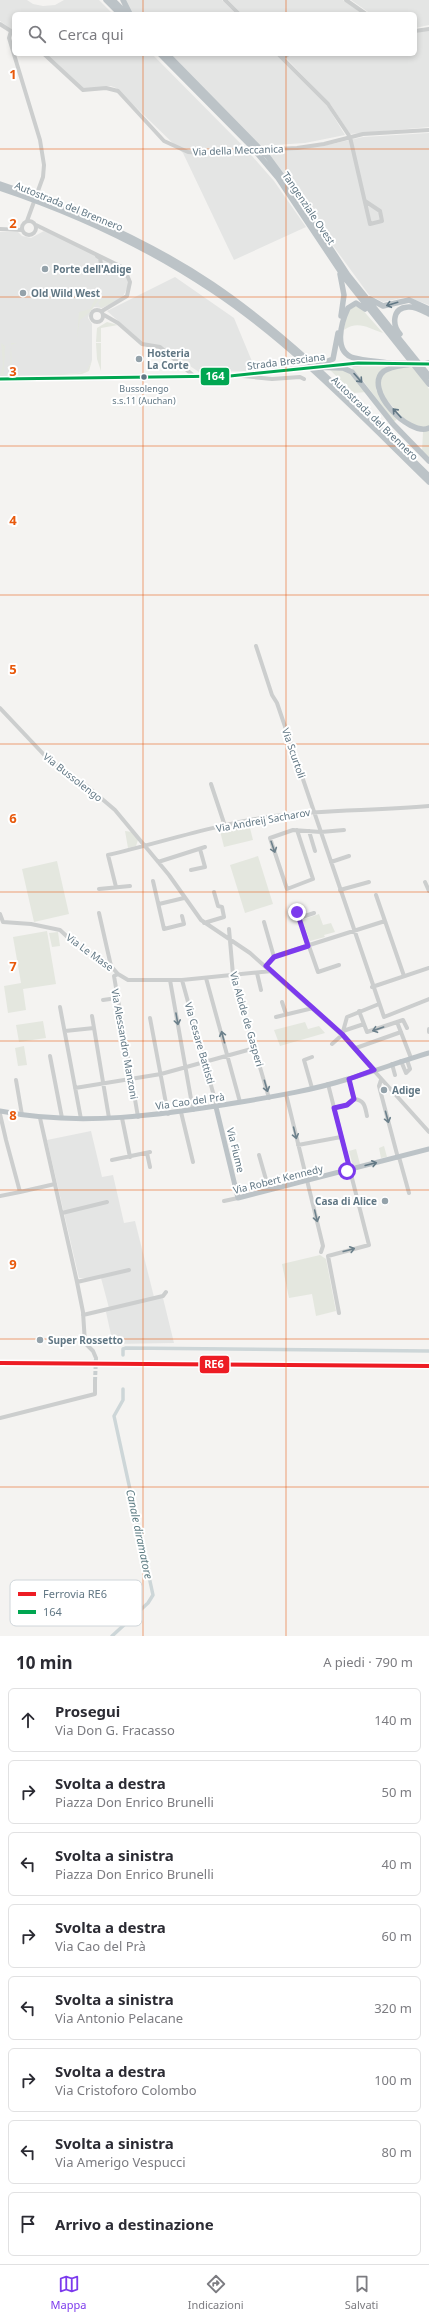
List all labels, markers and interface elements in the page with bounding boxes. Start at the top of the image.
search box [12,12,417,56]
icon: search [26,23,48,45]
text: Cerca qui [58,24,124,44]
text: 1 [9,65,17,83]
street label: Via della Meccanica [192,141,284,159]
street label: Tangenziale Ovest [279,169,339,248]
street label: Autostrada del Brennero [13,178,125,234]
text: 2 [9,214,17,232]
place label: Porte dell'Adige [53,262,132,276]
marker: Porte dell'Adige [40,264,50,274]
place label: Old Wild West [31,286,101,300]
marker: Old Wild West [18,288,28,298]
one-way arrow [386,301,399,308]
place label: Hosteria La Corte [147,346,190,372]
street label: Strada Bresciana [246,349,326,373]
marker: Hosteria La Corte [134,354,144,364]
text: 3 [9,362,17,380]
line badge: 164 [200,367,230,386]
text: 164 [206,368,225,383]
marker: Bussolengo s.s.11 (Auchan) [139,372,149,382]
street label: Autostrada del Brennero [329,373,421,463]
one-way arrow [353,373,363,383]
place label: Bussolengo s.s.11 (Auchan) [112,382,176,407]
one-way arrow [392,408,401,419]
text: 4 [9,511,17,529]
text: 5 [9,660,17,678]
street label: Via Scurtoli [279,726,309,780]
street label: Via Bussolengo [40,749,106,805]
street label: Via Andreij Sacharov [215,805,312,835]
text: 6 [9,809,17,827]
one-way arrow [269,841,277,853]
route end [288,903,306,921]
street label: Via Le Mase [63,930,117,974]
text: 7 [9,957,17,975]
street label: Via Alcide de Gasperi [227,970,267,1068]
street label: Via Alessandro Manzoni [108,988,142,1100]
street label: Via Cesare Battisti [182,1001,218,1085]
one-way arrow [173,1012,181,1025]
one-way arrow [372,1025,384,1033]
one-way arrow [218,1031,226,1044]
one-way arrow [262,1079,270,1092]
place label: Adige [392,1083,421,1097]
marker: Adige [379,1085,389,1095]
street label: Via Cao del Prà [154,1089,226,1113]
text: 8 [9,1106,17,1124]
one-way arrow [384,1110,391,1123]
street label: Via Fiume [224,1126,248,1174]
one-way arrow [292,1126,300,1139]
one-way arrow [364,1160,377,1168]
street label: Via Robert Kennedy [232,1161,325,1197]
route start [338,1162,356,1180]
place label: Casa di Alice [315,1194,377,1208]
marker: Casa di Alice [380,1196,390,1206]
one-way arrow [312,1210,320,1223]
one-way arrow [342,1246,355,1253]
text: 9 [9,1255,17,1273]
place label: Super Rossetto [48,1333,123,1347]
marker: Super Rossetto [35,1335,45,1345]
line badge: RE6 [199,1355,230,1374]
text: RE6 [204,1356,224,1371]
water label: Canale diramatore [123,1488,157,1581]
legend [10,1580,142,1626]
text: Ferrovia RE6 [43,1586,107,1601]
text: 164 [43,1604,63,1619]
text: 10 min [16,1651,73,1674]
text: A piedi · 790 m [323,1653,413,1671]
text: Prosegui [55,1701,120,1721]
icon: ahead [17,1709,39,1731]
text: 140 m [374,1711,412,1729]
text: Via Don G. Fracasso [55,1721,175,1739]
text: Svolta a destra [55,1773,166,1793]
icon: right [17,1781,39,1803]
text: 50 m [382,1783,412,1801]
text: Piazza Don Enrico Brunelli [55,1793,214,1811]
text: Svolta a sinistra [55,1845,174,1865]
icon: left [17,1853,39,1875]
text: 40 m [382,1855,412,1873]
text: Piazza Don Enrico Brunelli [55,1865,214,1883]
text: Svolta a destra [55,1917,166,1937]
icon: right [17,1925,39,1947]
text: 60 m [382,1927,412,1945]
text: Via Cao del Prà [55,1937,146,1955]
text: Svolta a sinistra [55,1989,174,2009]
icon: left [17,1997,39,2019]
text: 320 m [374,1999,412,2017]
text: Via Antonio Pelacane [55,2009,183,2027]
text: Svolta a destra [55,2061,166,2081]
icon: right [17,2069,39,2091]
text: 100 m [374,2071,412,2089]
text: Via Cristoforo Colombo [55,2081,197,2099]
text: Svolta a sinistra [55,2133,174,2153]
icon: left [17,2141,39,2163]
text: 80 m [382,2143,412,2161]
text: Via Amerigo Vespucci [55,2153,186,2171]
icon: arrive [17,2213,39,2235]
text: Arrivo a destinazione [55,2214,214,2234]
tab: Mappa [51,2273,86,2312]
tab: Indicazioni [188,2273,244,2312]
tab: Salvati [345,2273,378,2312]

